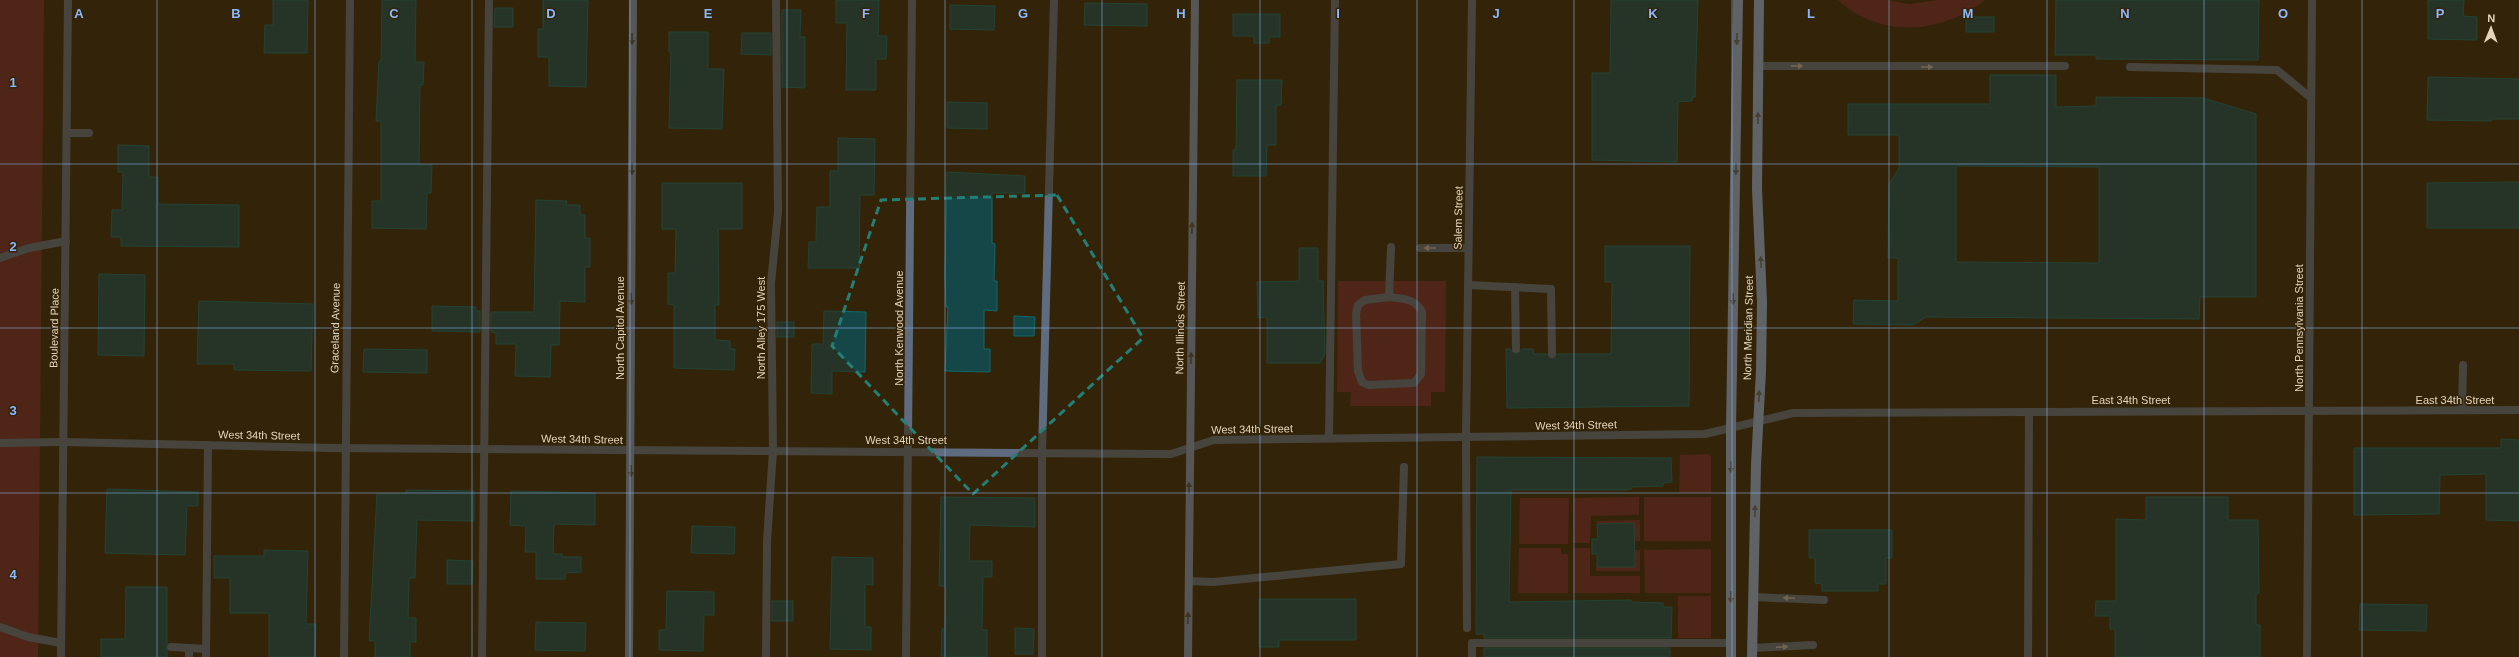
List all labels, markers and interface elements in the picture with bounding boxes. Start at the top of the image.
text: A [74,6,84,21]
text: B [231,6,241,21]
text: C [389,6,399,21]
text: D [546,6,556,21]
text: E [704,6,713,21]
text: F [862,6,870,21]
text: G [1018,6,1028,21]
text: H [1176,6,1186,21]
text: I [1336,6,1340,21]
text: J [1492,6,1500,21]
text: K [1648,6,1658,21]
text: L [1807,6,1815,21]
text: M [1963,6,1973,21]
text: N [2120,6,2130,21]
text: O [2278,6,2288,21]
text: P [2436,6,2445,21]
north arrow [2471,8,2511,48]
text: N [2487,12,2495,24]
one-way arrow [629,33,635,46]
one-way arrow [1734,33,1740,46]
one-way arrow [1791,63,1804,69]
one-way arrow [1921,64,1934,70]
text: 1 [9,75,17,90]
one-way arrow [1755,111,1761,124]
one-way arrow [629,163,635,176]
one-way arrow [1733,163,1739,176]
street label: Salem Street [1451,186,1465,250]
one-way arrow [1189,221,1195,234]
text: 2 [9,239,17,254]
one-way arrow [1423,245,1436,251]
one-way arrow [1757,256,1764,268]
street label: North Pennsylvania Street [2293,264,2305,392]
street label: North Kenwood Avenue [893,270,905,386]
street label: North Capitol Avenue [614,276,626,380]
street label: North Meridian Street [1741,276,1755,380]
street label: North Alley 175 West [755,277,767,379]
street label: North Illinois Street [1173,281,1187,375]
street label: Graceland Avenue [328,283,342,373]
street label: Boulevard Place [47,288,61,368]
one-way arrow [628,293,634,306]
one-way arrow [1730,293,1736,306]
one-way arrow [1188,351,1194,364]
one-way arrow [1756,390,1763,402]
street label: East 34th Street [2092,394,2170,406]
street label: East 34th Street [2416,394,2494,406]
text: 3 [9,403,17,418]
street label: West 34th Street [1535,418,1617,432]
street label: West 34th Street [1211,422,1293,436]
street label: West 34th Street [218,428,300,442]
street label: West 34th Street [541,432,623,446]
street label: West 34th Street [865,434,947,446]
one-way arrow [1728,461,1734,474]
one-way arrow [628,465,634,478]
one-way arrow [1186,481,1192,494]
one-way arrow [1752,504,1758,517]
text: 4 [9,567,17,582]
one-way arrow [1728,591,1734,604]
one-way arrow [1783,594,1795,601]
one-way arrow [1185,611,1191,624]
one-way arrow [1776,644,1788,650]

